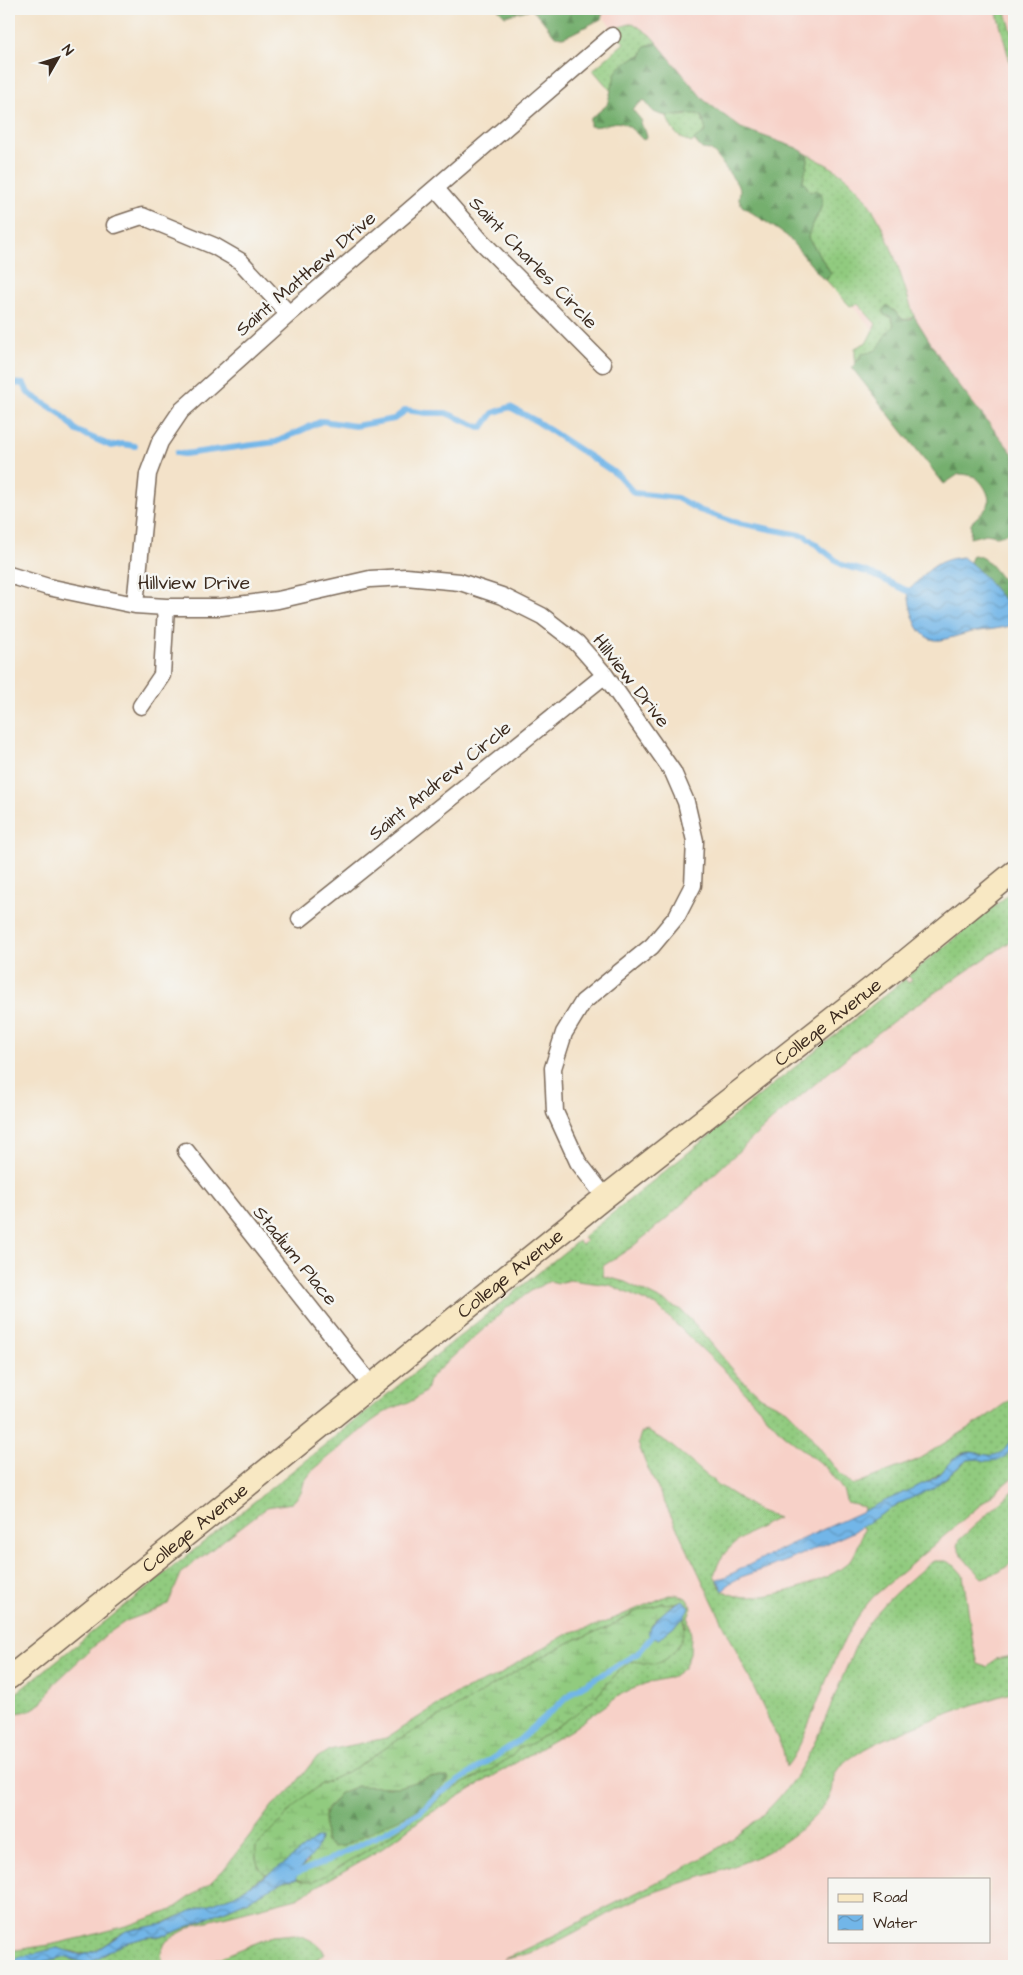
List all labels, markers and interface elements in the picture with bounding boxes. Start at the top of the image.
north arrow [32,32,82,82]
text: N [57,41,78,60]
street label: Saint Charles Circle [462,191,604,335]
street label: Saint Matthew Drive [230,205,382,343]
street label: Hillview Drive [138,570,250,597]
street label: Hillview Drive [586,628,676,734]
street label: Saint Andrew Circle [363,715,517,847]
street label: College Avenue [768,972,887,1073]
street label: Stadium Place [246,1200,344,1312]
street label: College Avenue [451,1222,569,1325]
street label: College Avenue [136,1477,254,1579]
legend [828,1878,990,1942]
text: Road [873,1887,908,1908]
text: Water [873,1913,917,1934]

